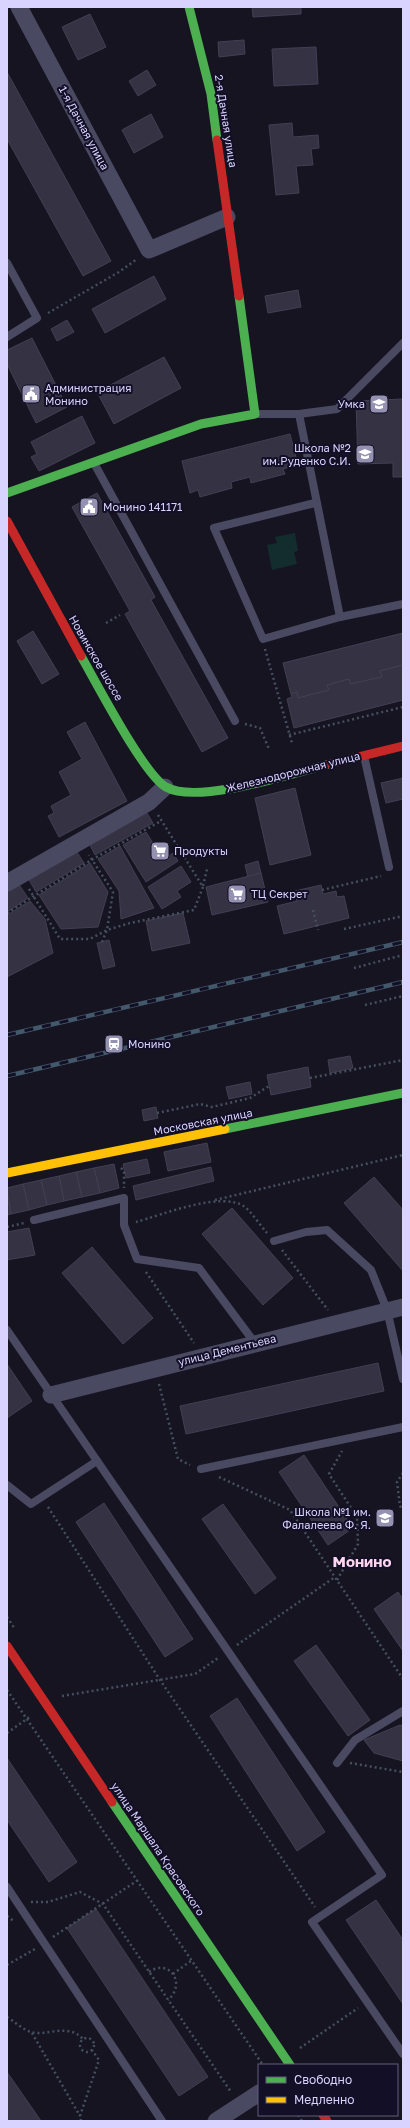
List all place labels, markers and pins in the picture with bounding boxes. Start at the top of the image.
place label: Администрация Монино [45,381,131,407]
public building icon: Администрация Монино [20,383,42,405]
school or university icon: Умка [368,393,390,415]
place label: Умка [338,397,365,410]
place label: Школа №2 им.Руденко С.И. [262,441,351,467]
school or university icon: Школа №2 им.Руденко С.И. [354,443,376,465]
public building icon: Монино 141171 [78,496,100,518]
place label: Монино 141171 [103,500,182,513]
supermarket icon: Продукты [149,840,171,862]
place label: Продукты [174,844,228,857]
supermarket icon: ТЦ Секрет [226,883,248,905]
place label: ТЦ Секрет [251,887,308,900]
station icon: Монино [103,1033,125,1055]
place label: Монино [128,1037,171,1050]
place label: Школа №1 им. Фалалеева Ф. Я. [282,1505,371,1531]
school or university icon: Школа №1 им. Фалалеева Ф. Я. [374,1507,396,1529]

